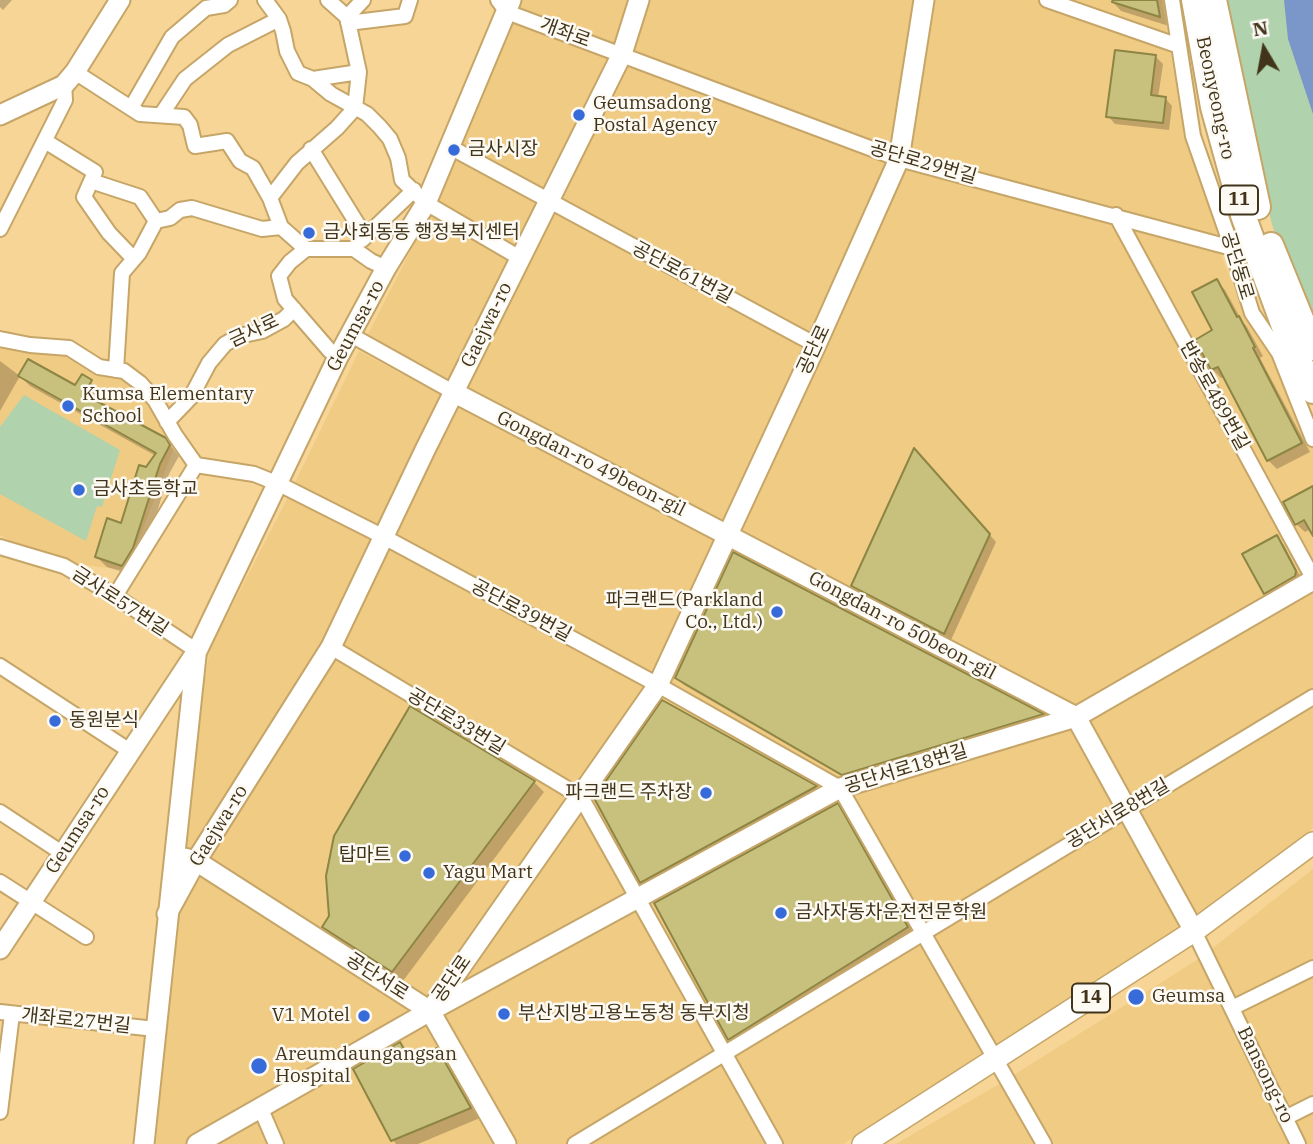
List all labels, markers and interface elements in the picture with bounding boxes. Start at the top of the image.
street label: 개좌로 [536,13,594,53]
north arrow [1229,14,1299,84]
text: N [1251,15,1270,41]
street label: Beonyeong-ro [1191,34,1239,162]
place label: Geumsadong Postal Agency [593,93,717,137]
marker: Geumsadong Postal Agency [571,107,587,123]
street label: 공단로29번길 [867,137,979,189]
place label: 금사시장 [468,139,538,161]
marker: 금사시장 [446,142,462,158]
road number: 11 [1220,186,1258,215]
place label: 금사회동동 행정복지센터 [323,222,520,244]
marker: 금사회동동 행정복지센터 [301,225,317,241]
street label: 공단동로 [1216,229,1258,303]
street label: 공단로61번길 [628,237,736,309]
street label: Geumsa-ro [322,277,390,375]
street label: Gaejwa-ro [457,279,517,371]
street label: 금사로 [225,310,283,352]
street label: 공단로 [793,321,835,379]
street label: 반송로489번길 [1175,337,1253,455]
place label: Kumsa Elementary School [82,384,254,428]
marker: Kumsa Elementary School [60,398,76,414]
street label: Gongdan-ro 49beon-gil [493,406,689,522]
place label: 금사초등학교 [93,479,198,501]
marker: 금사초등학교 [71,482,87,498]
street label: 금사로57번길 [68,562,172,642]
street label: Gongdan-ro 50beon-gil [804,567,1000,685]
street label: 공단로39번길 [467,575,575,647]
place label: 파크랜드(Parkland Co., Ltd.) [606,590,763,634]
marker: 파크랜드(Parkland Co., Ltd.) [769,604,785,620]
street label: 공단로33번길 [403,684,509,760]
place label: 동원분식 [69,710,139,732]
marker: 동원분식 [47,713,63,729]
street label: 공단서로18번길 [842,739,970,799]
street label: 공단서로8번길 [1062,774,1174,854]
street label: Gaejwa-ro [185,781,253,871]
street label: Geumsa-ro [41,782,115,878]
place label: 파크랜드 주차장 [565,782,692,804]
marker: 파크랜드 주차장 [698,785,714,801]
place label: 탑마트 [339,845,391,867]
marker: 탑마트 [397,848,413,864]
place label: Yagu Mart [443,862,533,884]
marker: Yagu Mart [421,865,437,881]
place label: 금사자동차운전전문학원 [795,902,987,924]
marker: 금사자동차운전전문학원 [773,905,789,921]
street label: 공단서로 [341,948,413,1006]
street label: 공단로 [428,951,476,1007]
road number: 14 [1072,984,1110,1013]
place label: Geumsa [1152,986,1225,1008]
marker: Geumsa [1126,987,1146,1007]
place label: 부산지방고용노동청 동부지청 [518,1003,750,1025]
street label: 개좌로27번길 [20,1004,132,1038]
place label: V1 Motel [272,1005,350,1027]
marker: 부산지방고용노동청 동부지청 [496,1006,512,1022]
marker: V1 Motel [356,1008,372,1024]
street label: Bansong-ro [1232,1023,1298,1127]
place label: Areumdaungangsan Hospital [275,1044,457,1088]
marker: Areumdaungangsan Hospital [249,1056,269,1076]

